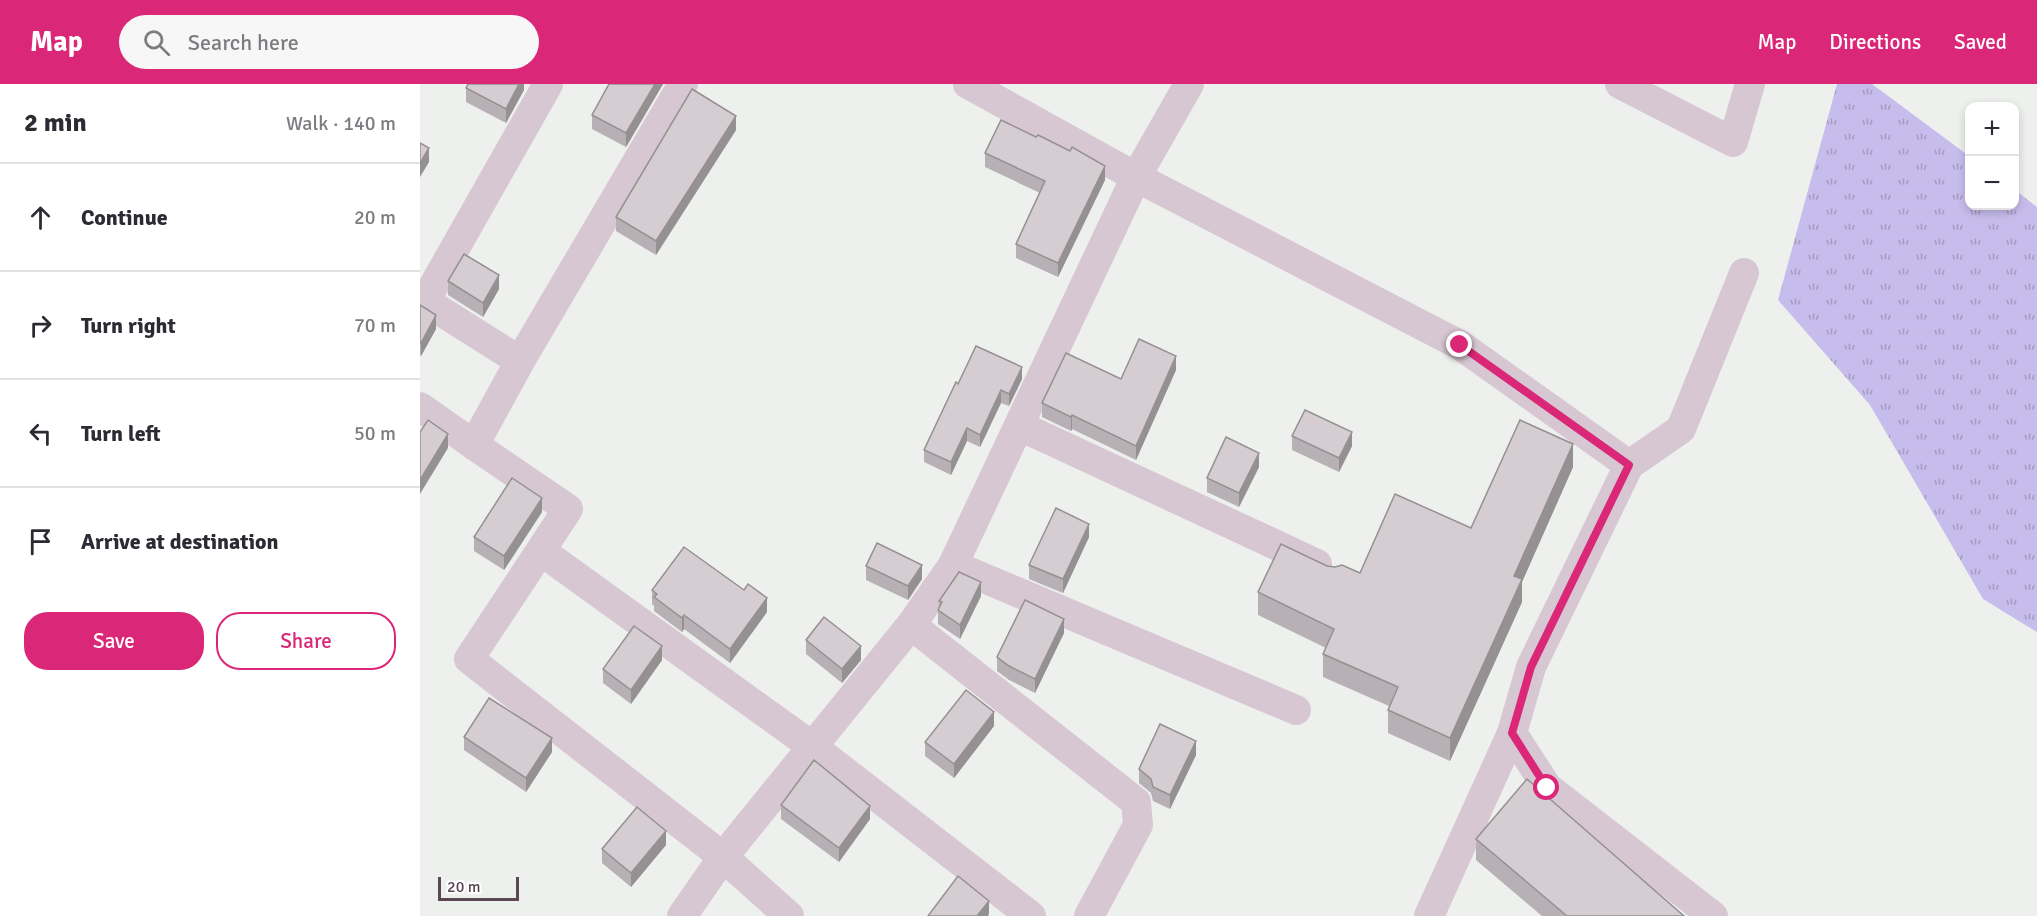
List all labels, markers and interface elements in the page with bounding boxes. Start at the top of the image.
search box [119,15,539,69]
text: Map [30,25,83,59]
icon: search [140,26,173,59]
text: Search here [188,29,299,56]
text: Map [1758,29,1796,55]
text: Directions [1829,29,1921,55]
text: Saved [1954,29,2007,55]
map controls [1965,102,2019,210]
button: + [1965,102,2019,156]
text: 2 min [24,107,87,139]
text: Walk · 140 m [286,111,396,136]
button: − [1965,156,2019,210]
icon: ahead [24,201,57,234]
text: Continue [81,204,168,231]
text: 20 m [354,205,396,230]
icon: right [24,309,57,342]
text: Turn right [81,312,176,339]
text: 70 m [354,313,396,338]
route end [1446,331,1472,357]
icon: left [24,417,57,450]
text: Turn left [81,420,161,447]
text: 50 m [354,421,396,446]
icon: arrive [24,525,57,558]
text: Arrive at destination [81,528,278,555]
button: Save [24,612,204,670]
button: Share [216,612,396,670]
route start [1533,774,1559,800]
scale bar [438,874,519,902]
text: 20 m [447,877,481,897]

